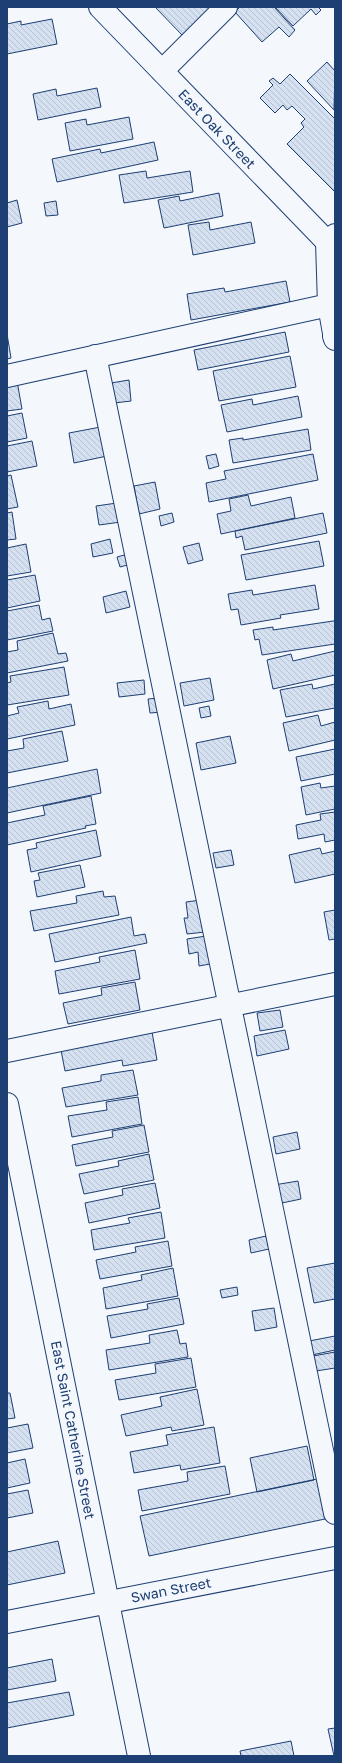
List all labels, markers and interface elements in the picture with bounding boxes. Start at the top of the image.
street label: East Oak Street [175,85,260,172]
street label: East Saint Catherine Street [48,1339,99,1521]
street label: Swan Street [129,1573,212,1606]

